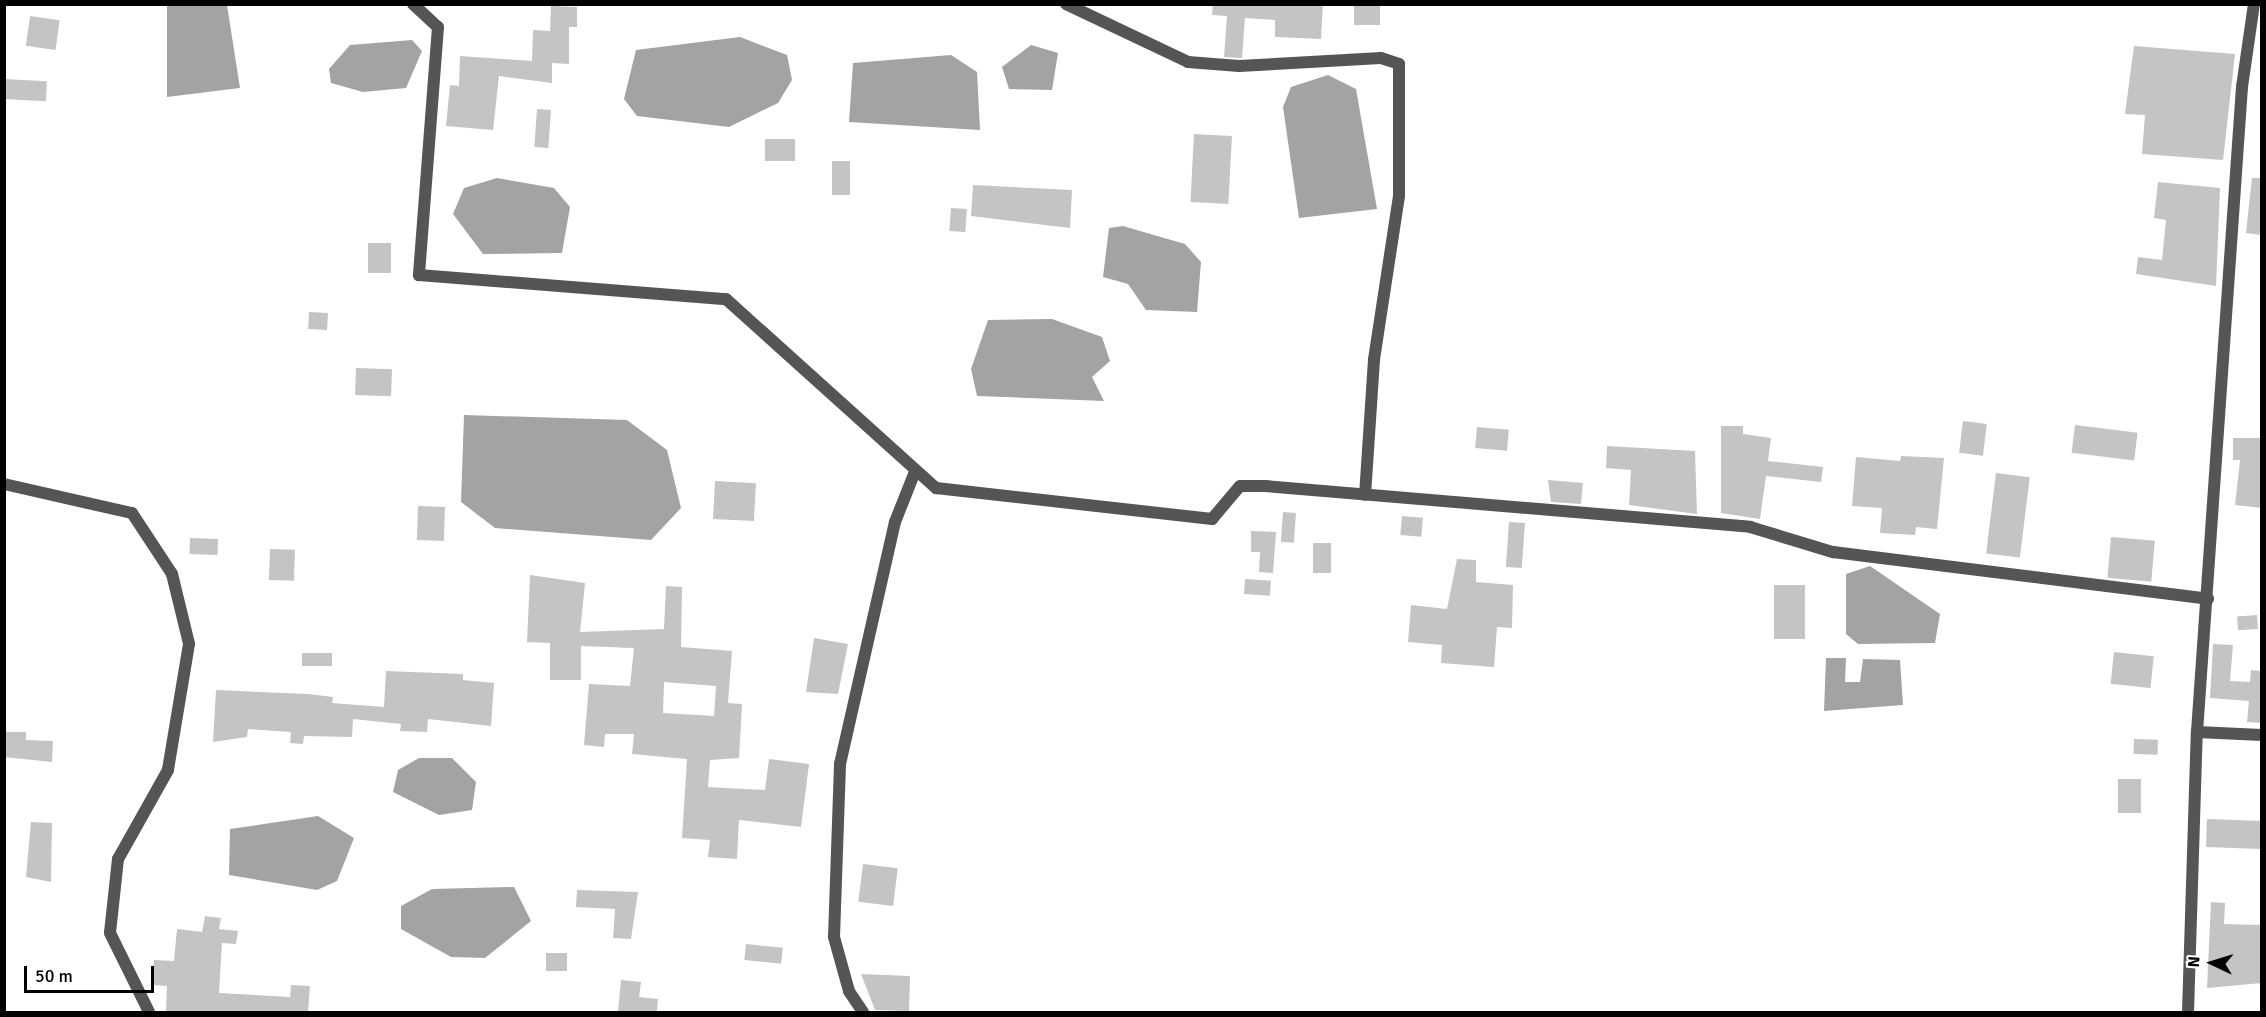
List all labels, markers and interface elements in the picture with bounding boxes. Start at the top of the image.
north arrow [2182,933,2242,993]
scale bar [27,954,158,992]
text: N [2184,955,2204,968]
text: 50 m [35,965,73,987]

